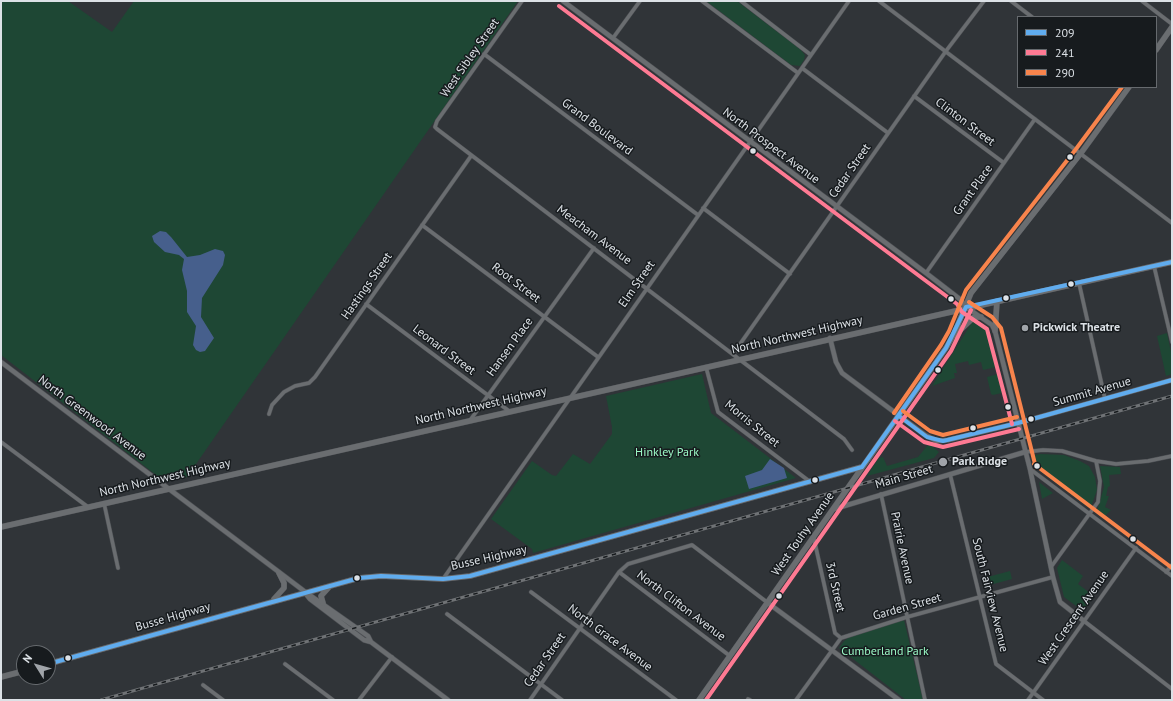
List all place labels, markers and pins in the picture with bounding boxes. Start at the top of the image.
unlabelled marker [748,146,758,156]
unlabelled marker [1065,152,1075,162]
unlabelled marker [1066,279,1076,289]
unlabelled marker [1001,293,1011,303]
unlabelled marker [946,294,956,304]
place label: Pickwick Theatre [1033,321,1120,335]
marker: Pickwick Theatre [1020,323,1030,333]
unlabelled marker [933,365,943,375]
unlabelled marker [1003,402,1013,412]
unlabelled marker [1026,414,1036,424]
unlabelled marker [968,423,978,433]
place label: Park Ridge [952,455,1007,469]
marker: Park Ridge [937,456,949,468]
unlabelled marker [1032,461,1042,471]
unlabelled marker [810,475,820,485]
unlabelled marker [1128,534,1138,544]
unlabelled marker [352,573,362,583]
unlabelled marker [774,591,784,601]
unlabelled marker [63,653,73,663]

